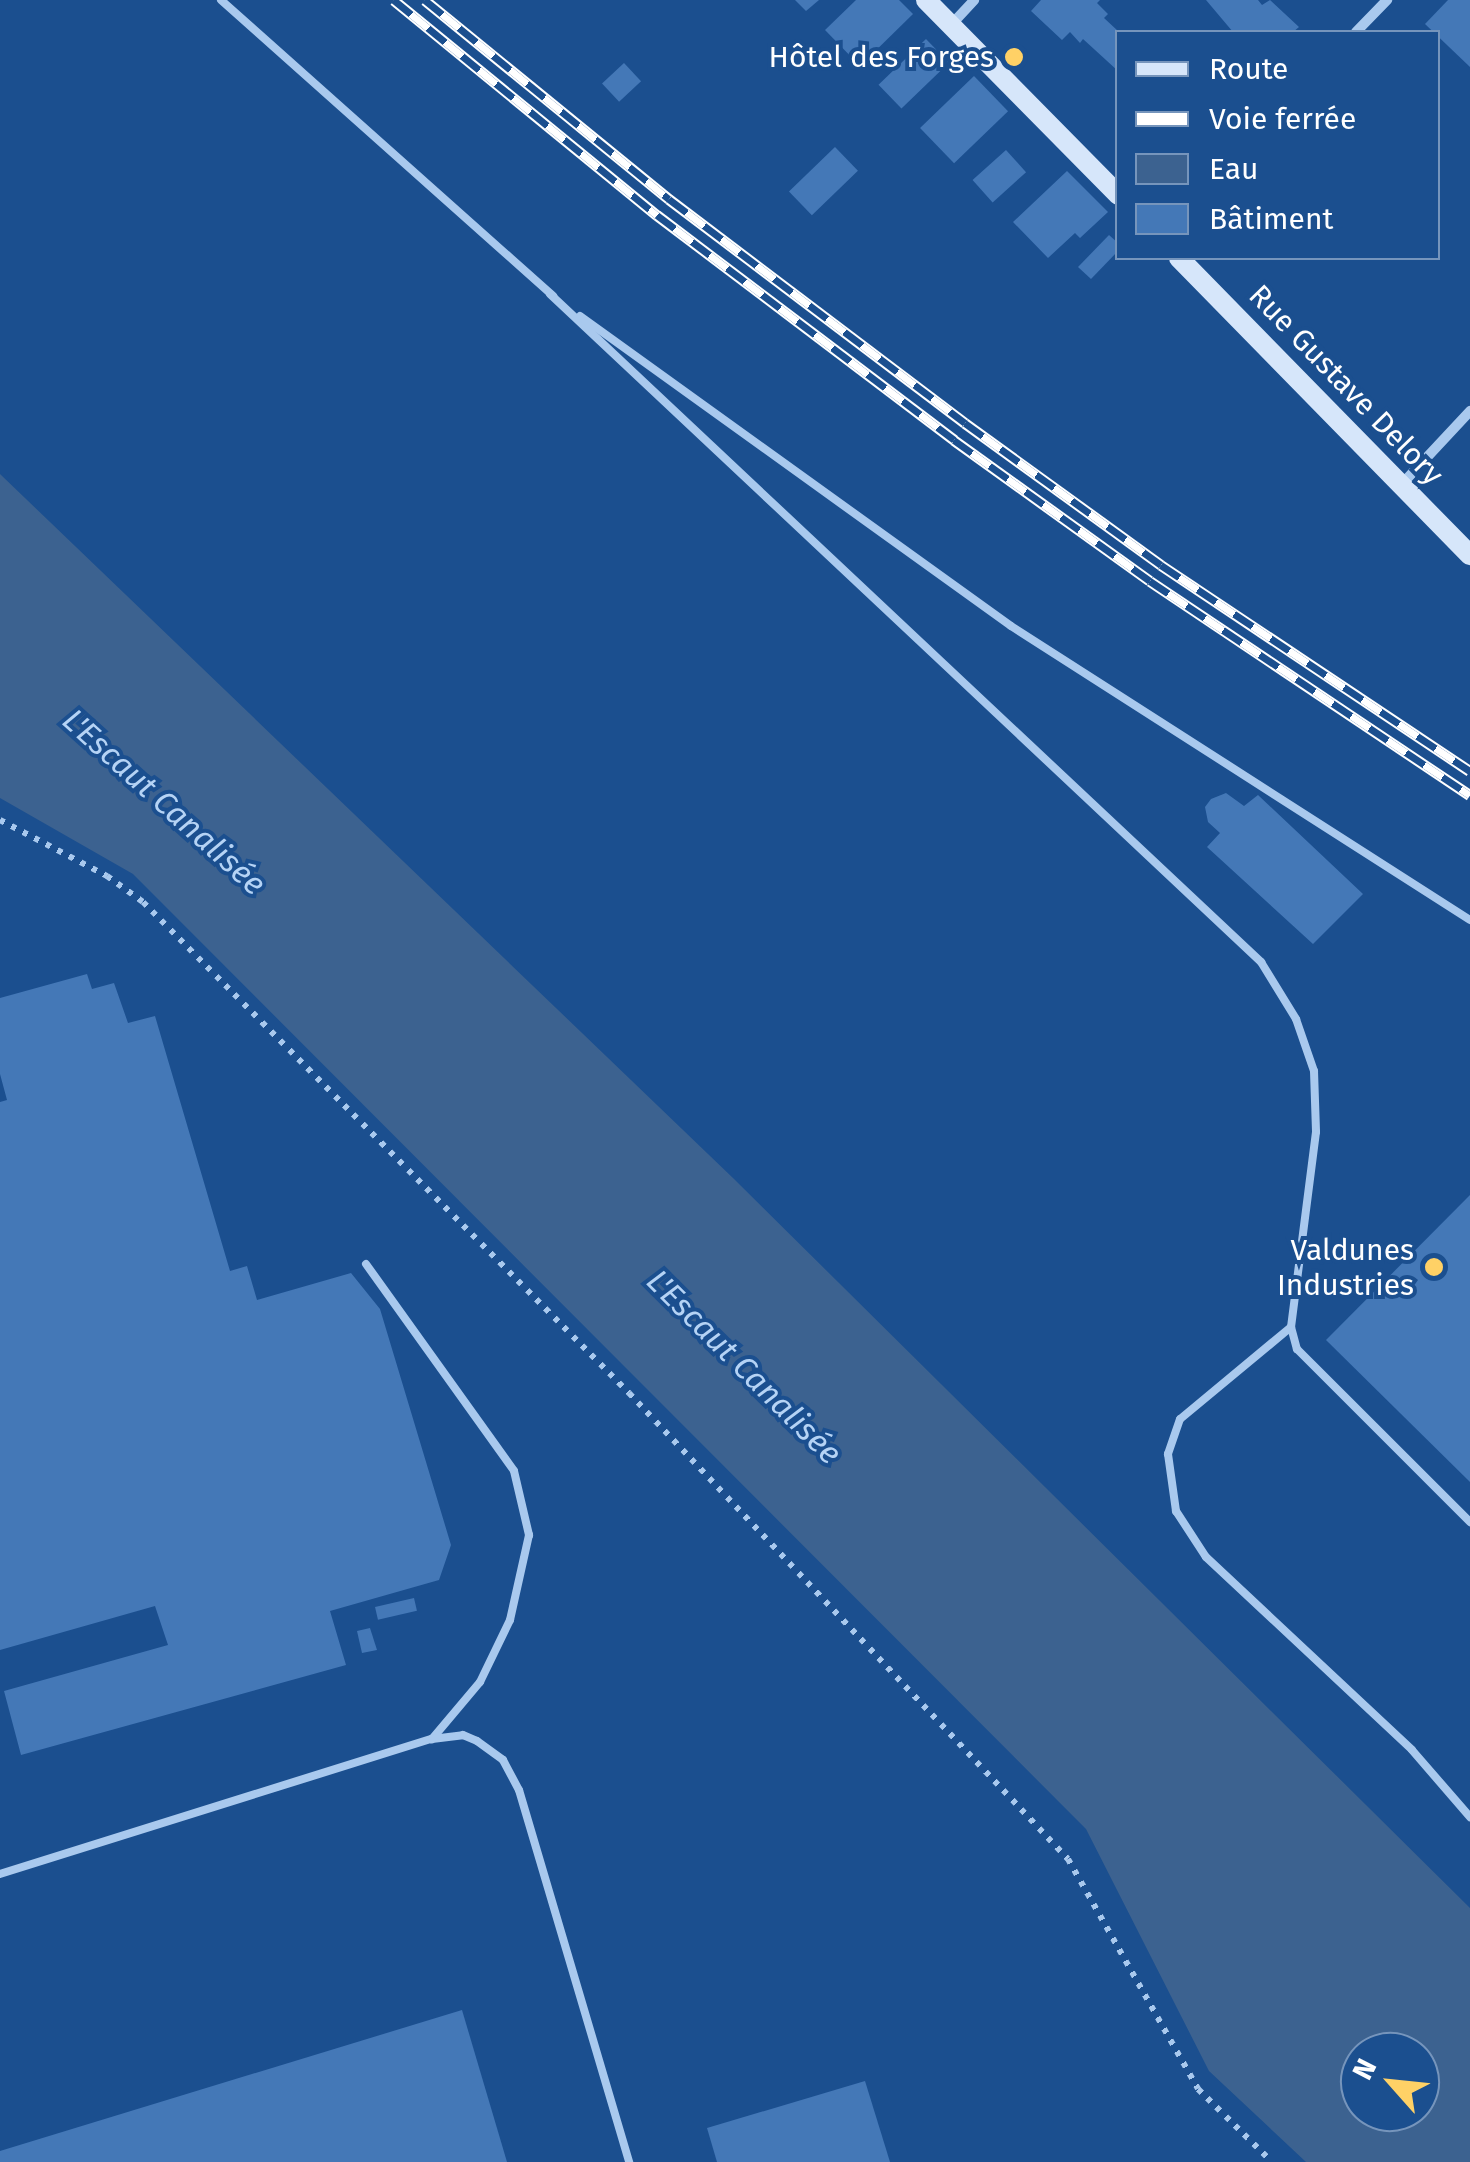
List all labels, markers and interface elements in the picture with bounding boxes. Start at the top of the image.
legend [1115,30,1440,260]
place label: Hôtel des Forges [769,39,994,75]
marker: Hôtel des Forges [1003,46,1025,68]
text: Route [1209,51,1288,87]
text: Voie ferrée [1209,101,1356,137]
text: Eau [1209,151,1258,187]
text: Bâtiment [1209,201,1333,237]
street label: Rue Gustave Delory [1241,278,1451,492]
water label: L'Escaut Canalisée [55,701,273,903]
place label: Valdunes Industries [1277,1232,1414,1302]
marker: Valdunes Industries [1423,1256,1445,1278]
water label: L'Escaut Canalisée [639,1262,849,1472]
north arrow [1340,2032,1440,2132]
text: N [1346,2053,1384,2085]

